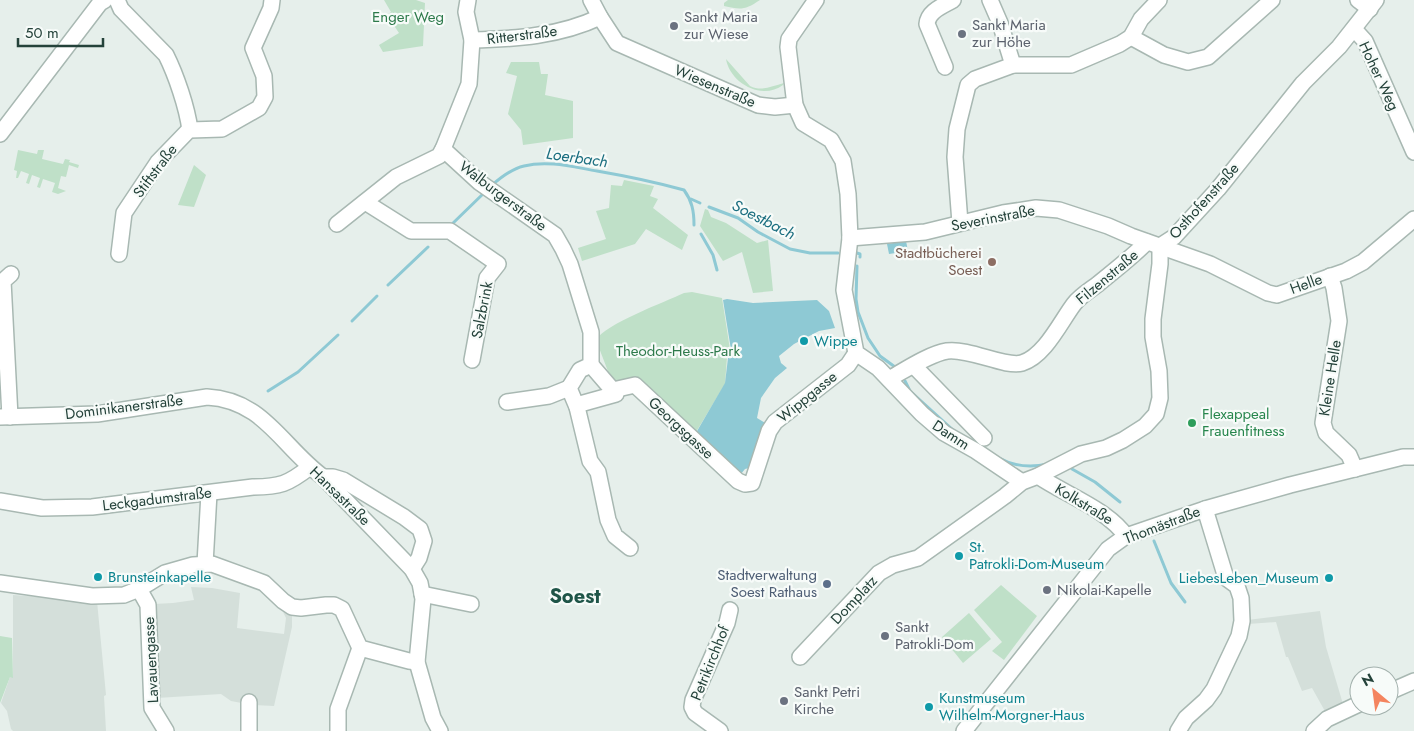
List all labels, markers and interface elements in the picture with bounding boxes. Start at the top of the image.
park label: Enger Weg [372,6,444,28]
place label: Sankt Maria zur Wiese [684,6,758,45]
place label: Sankt Maria zur Höhe [972,14,1046,53]
scale bar [18,15,102,47]
street label: Ritterstraße [486,20,559,50]
marker: Sankt Maria zur Wiese [668,20,680,32]
text: 50 m [25,22,59,44]
marker: Sankt Maria zur Höhe [956,28,968,40]
street label: Hoher Weg [1353,38,1405,114]
street label: Wiesenstraße [671,59,759,113]
street label: Stiftstraße [128,139,183,202]
water label: Loerbach [545,142,609,173]
street label: Walburgerstraße [454,156,552,237]
street label: Osthofenstraße [1164,158,1244,244]
water label: Soestbach [728,194,799,245]
street label: Severinstraße [949,199,1037,237]
place label: Stadtbücherei Soest [895,242,982,281]
street label: Filzenstraße [1071,244,1143,310]
marker: Stadtbücherei Soest [986,256,998,268]
street label: Helle [1287,268,1326,300]
street label: Salzbrink [466,279,498,340]
place label: Wippe [814,330,858,352]
marker: Wippe [798,335,810,347]
street label: Kleine Helle [1313,338,1347,418]
park label: Theodor-Heuss-Park [616,340,740,362]
street label: Wippgasse [772,366,842,428]
street label: Dominikanerstraße [64,389,184,425]
street label: Georgsgasse [643,392,719,464]
place label: Flexappeal Frauenfitness [1202,403,1285,442]
street label: Damm [928,415,974,455]
marker: Flexappeal Frauenfitness [1186,417,1198,429]
street label: Hansastraße [305,461,376,531]
street label: Kolkstraße [1051,478,1118,530]
street label: Leckgadumstraße [101,481,213,517]
street label: Thomästraße [1121,500,1204,550]
place label: St. Patrokli-Dom-Museum [969,536,1104,575]
marker: St. Patrokli-Dom-Museum [953,550,965,562]
place label: Stadtverwaltung Soest Rathaus [717,564,817,603]
place label: Brunsteinkapelle [108,566,211,588]
place label: LiebesLeben_Museum [1179,567,1319,589]
marker: Brunsteinkapelle [92,571,104,583]
street label: Domplatz [826,571,883,629]
marker: LiebesLeben_Museum [1323,572,1335,584]
marker: Stadtverwaltung Soest Rathaus [821,578,833,590]
place label: Nikolai-Kapelle [1057,579,1152,601]
district label: Soest [549,582,601,611]
marker: Nikolai-Kapelle [1041,584,1053,596]
street label: Lavauengasse [138,616,164,704]
place label: Sankt Patrokli-Dom [895,616,974,655]
street label: Petrikirchhof [685,622,735,704]
marker: Sankt Patrokli-Dom [879,630,891,642]
north arrow [1349,666,1399,716]
text: N [1358,668,1377,691]
place label: Sankt Petri Kirche [794,681,860,720]
place label: Kunstmuseum Wilhelm-Morgner-Haus [939,687,1085,726]
marker: Sankt Petri Kirche [778,695,790,707]
marker: Kunstmuseum Wilhelm-Morgner-Haus [923,701,935,713]

